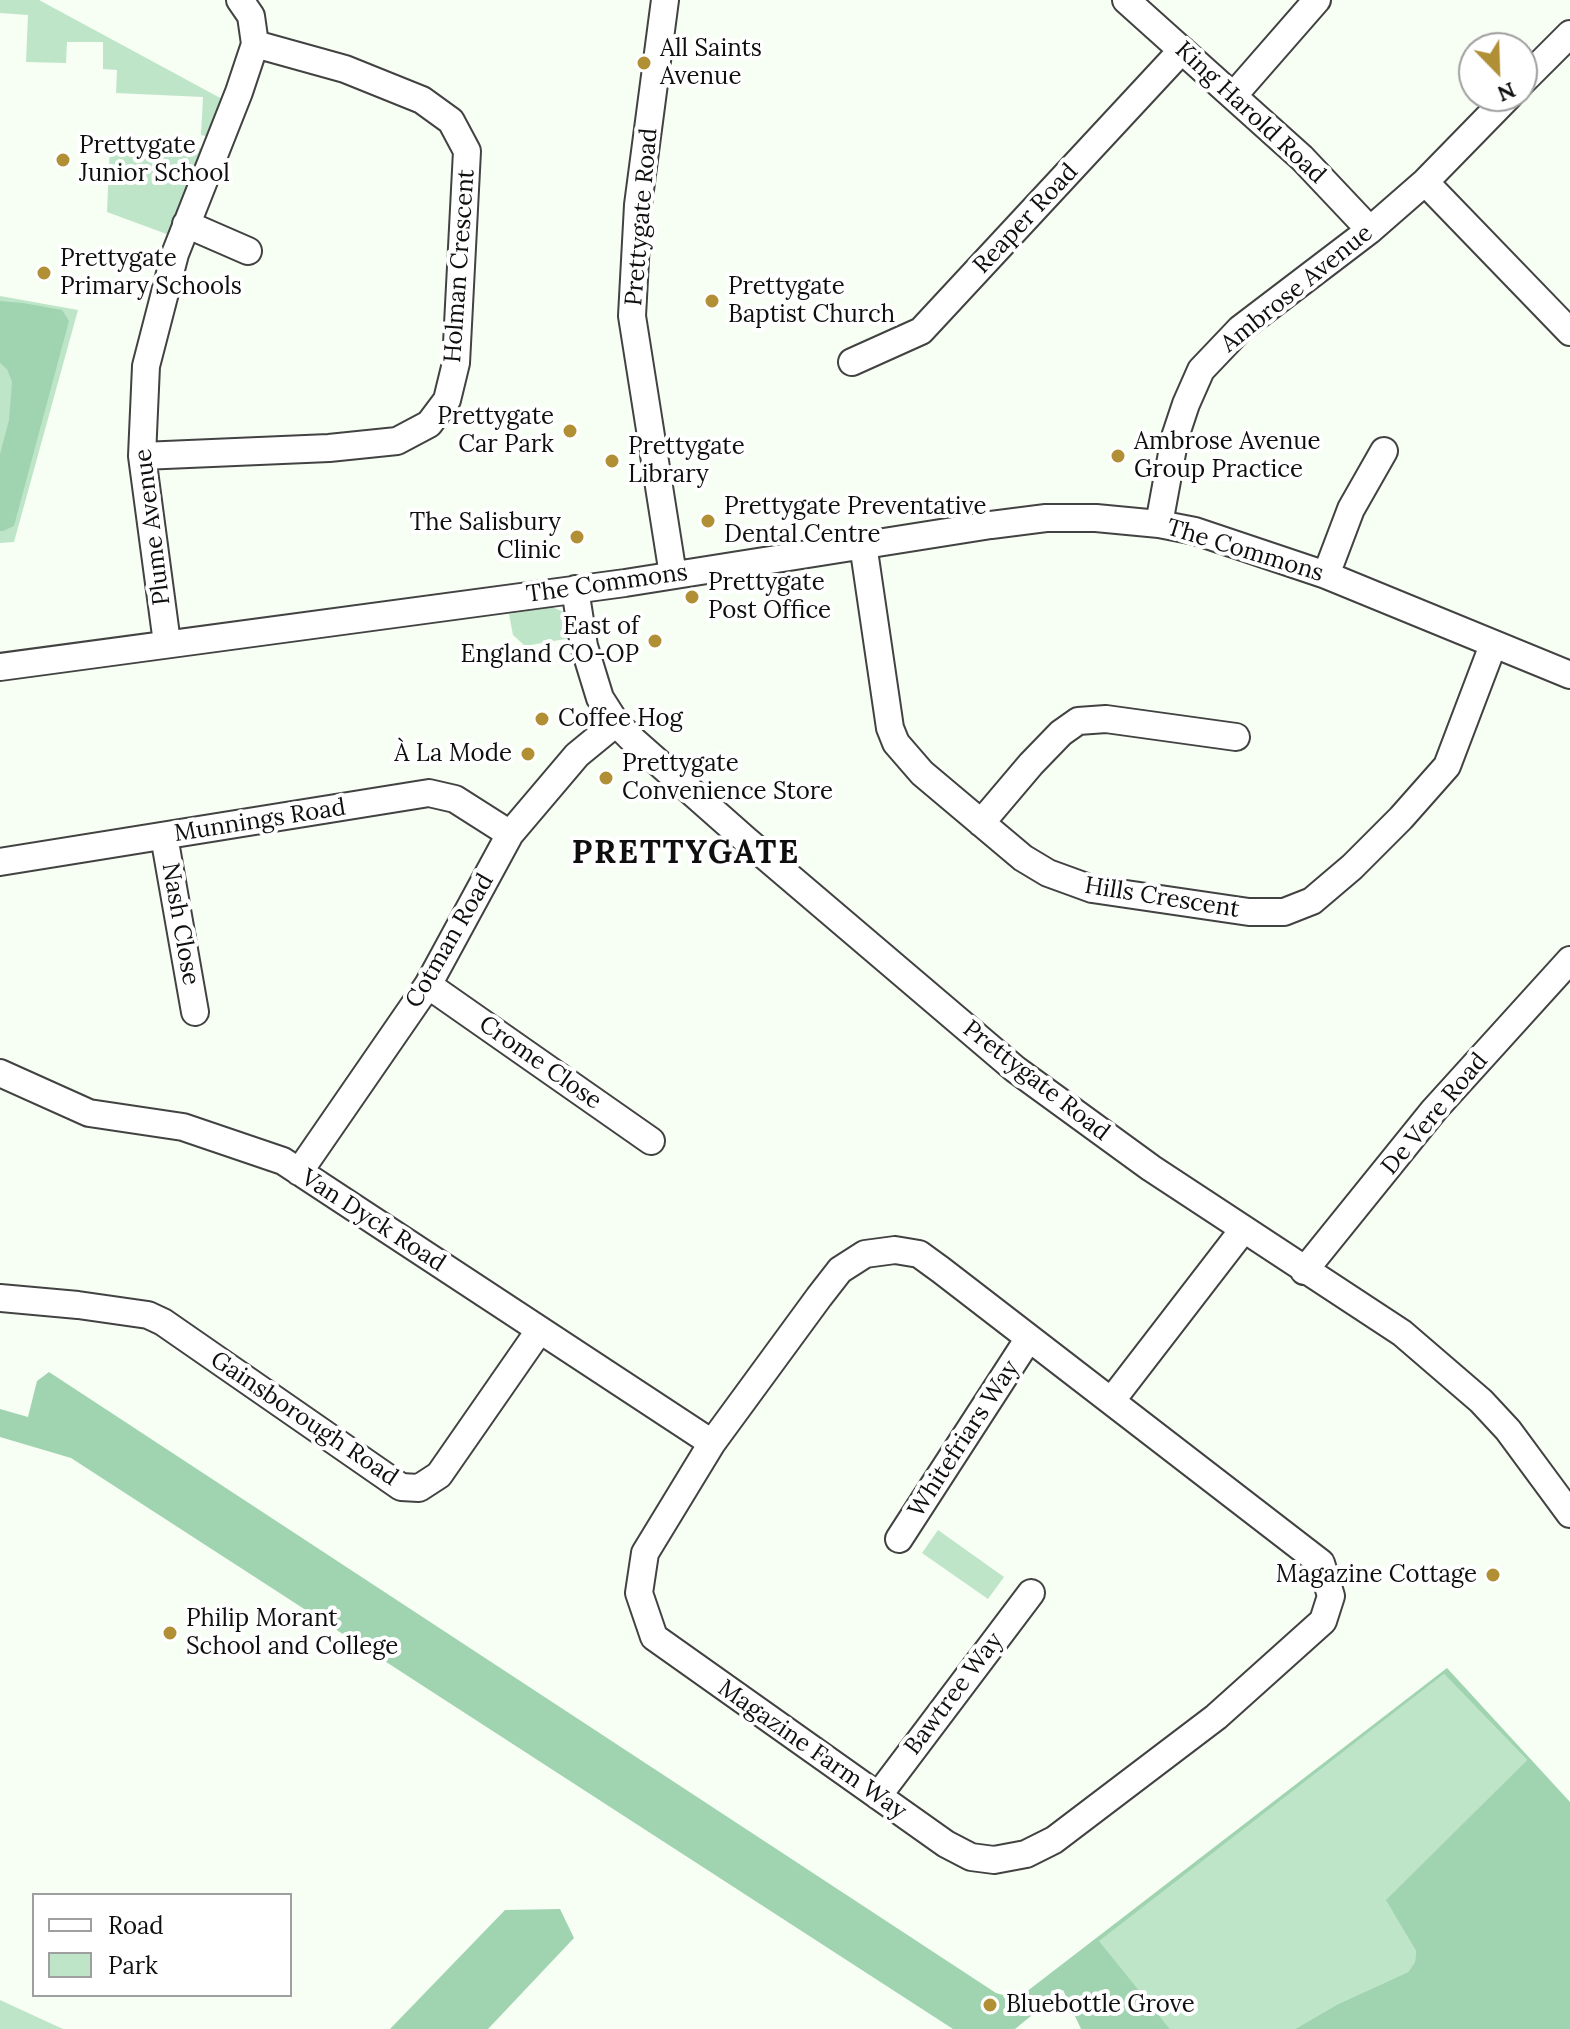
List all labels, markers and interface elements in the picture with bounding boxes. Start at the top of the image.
north arrow [1458,32,1538,112]
place label: All Saints Avenue [660,35,762,91]
street label: King Harold Road [1169,36,1331,190]
marker: All Saints Avenue [635,54,653,72]
text: N [1493,76,1520,108]
street label: Prettygate Road [620,127,664,307]
place label: Prettygate Junior School [79,132,230,188]
marker: Prettygate Junior School [54,151,72,169]
street label: Reaper Road [968,158,1084,280]
street label: Holman Crescent [439,168,481,364]
street label: Ambrose Avenue [1215,219,1379,359]
place label: Prettygate Primary Schools [60,245,242,301]
marker: Prettygate Primary Schools [35,264,53,282]
place label: Prettygate Baptist Church [728,273,895,329]
marker: Prettygate Baptist Church [703,292,721,310]
place label: Prettygate Car Park [437,403,554,459]
marker: Prettygate Car Park [561,422,579,440]
place label: Ambrose Avenue Group Practice [1134,428,1321,484]
place label: Prettygate Library [628,433,745,489]
street label: Plume Avenue [129,447,177,607]
marker: Ambrose Avenue Group Practice [1109,447,1127,465]
marker: Prettygate Library [603,452,621,470]
place label: Prettygate Preventative Dental Centre [724,493,987,549]
place label: The Salisbury Clinic [410,509,561,565]
marker: Prettygate Preventative Dental Centre [699,512,717,530]
street label: The Commons [1163,513,1327,589]
marker: The Salisbury Clinic [568,528,586,546]
street label: The Commons [525,558,689,610]
place label: Prettygate Post Office [708,569,831,625]
marker: Prettygate Post Office [683,588,701,606]
place label: East of England CO-OP [461,613,639,669]
marker: East of England CO-OP [646,632,664,650]
place label: Coffee Hog [558,705,683,733]
marker: Coffee Hog [533,710,551,728]
place label: À La Mode [394,740,512,768]
marker: À La Mode [519,745,537,763]
place label: Prettygate Convenience Store [622,750,833,806]
marker: Prettygate Convenience Store [597,769,615,787]
street label: Munnings Road [172,793,348,849]
district label: PRETTYGATE [572,835,800,873]
street label: Nash Close [155,861,205,987]
street label: Cotman Road [400,869,500,1013]
street label: Hills Crescent [1083,872,1241,924]
street label: Crome Close [473,1010,607,1116]
street label: Prettygate Road [957,1015,1115,1147]
street label: De Vere Road [1376,1047,1494,1181]
street label: Van Dyck Road [295,1164,451,1278]
street label: Gainsborough Road [205,1346,403,1492]
street label: Whitefriars Way [903,1355,1025,1523]
place label: Magazine Cottage [1276,1561,1477,1589]
marker: Magazine Cottage [1484,1566,1502,1584]
place label: Philip Morant School and College [186,1605,398,1661]
marker: Philip Morant School and College [161,1624,179,1642]
street label: Bawtree Way [899,1627,1009,1761]
street label: Magazine Farm Way [712,1674,912,1826]
legend [32,1893,292,1997]
text: Road [108,1910,164,1941]
text: Park [108,1950,158,1981]
place label: Bluebottle Grove [1006,1991,1195,2019]
marker: Bluebottle Grove [981,1996,999,2014]

